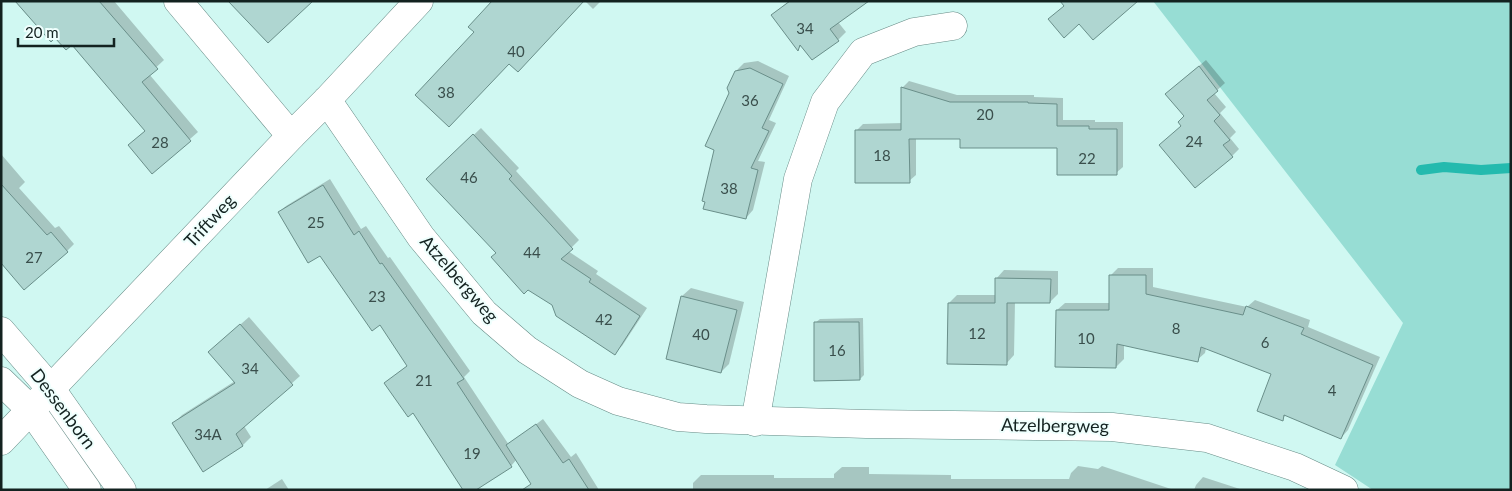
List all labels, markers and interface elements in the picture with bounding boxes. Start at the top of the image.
scale bar [18,15,114,47]
house number: 34 [796,19,814,37]
text: 20 m [25,23,59,41]
house number: 40 [507,42,525,60]
house number: 38 [437,83,455,101]
house number: 36 [741,91,759,109]
house number: 20 [976,105,994,123]
house number: 24 [1185,132,1203,150]
house number: 28 [151,133,169,151]
house number: 18 [873,146,891,164]
house number: 22 [1078,149,1096,167]
house number: 46 [460,168,478,186]
house number: 38 [720,179,738,197]
street label: Triftweg [179,189,239,251]
house number: 25 [307,213,325,231]
street label: Atzelbergweg [416,230,503,326]
house number: 44 [523,243,541,261]
house number: 27 [25,248,43,266]
house number: 23 [368,287,386,305]
house number: 42 [595,310,613,328]
house number: 8 [1172,319,1180,337]
house number: 12 [968,324,986,342]
house number: 40 [692,325,710,343]
house number: 10 [1077,329,1095,347]
house number: 6 [1261,333,1270,351]
house number: 16 [828,341,846,359]
house number: 34 [241,359,259,377]
street label: Dessenborn [26,364,101,453]
house number: 21 [415,371,433,389]
house number: 4 [1328,381,1337,399]
street label: Atzelbergweg [1001,413,1109,437]
house number: 34A [194,425,223,443]
house number: 19 [463,444,481,462]

